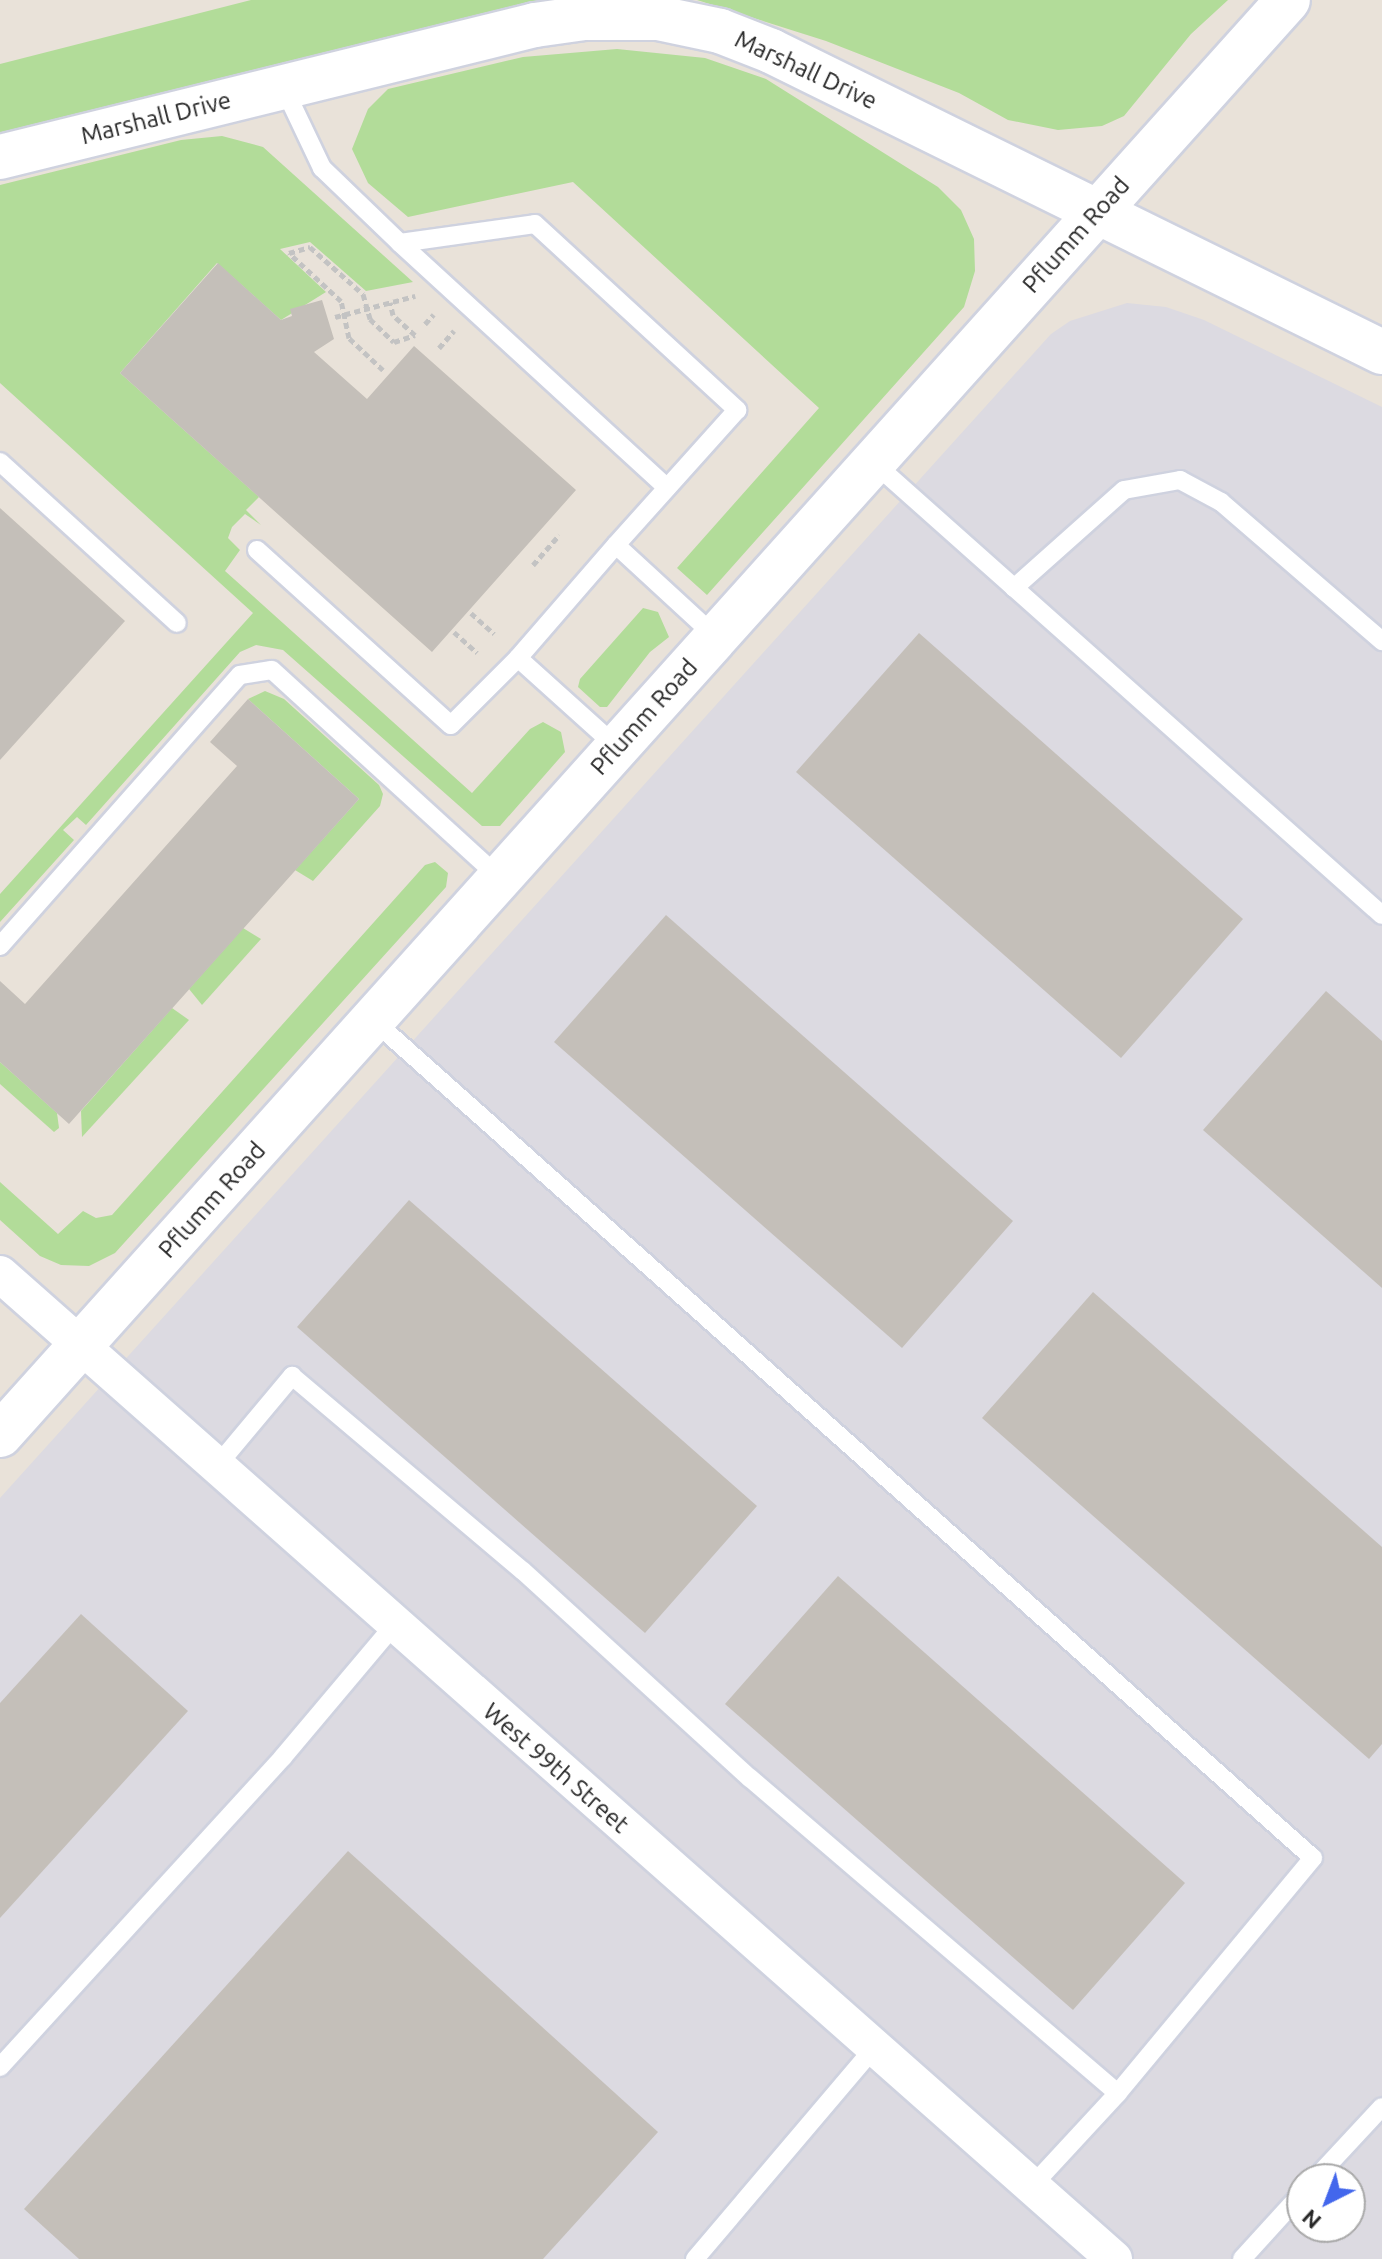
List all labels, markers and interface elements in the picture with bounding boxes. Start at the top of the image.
street label: Marshall Drive [730,25,882,115]
street label: Marshall Drive [78,85,234,151]
street label: Pflumm Road [1017,171,1135,299]
street label: Pflumm Road [585,653,703,781]
street label: Pflumm Road [153,1136,271,1264]
street label: West 99th Street [477,1697,635,1839]
north arrow [1286,2163,1366,2243]
text: N [1296,2205,1325,2235]

